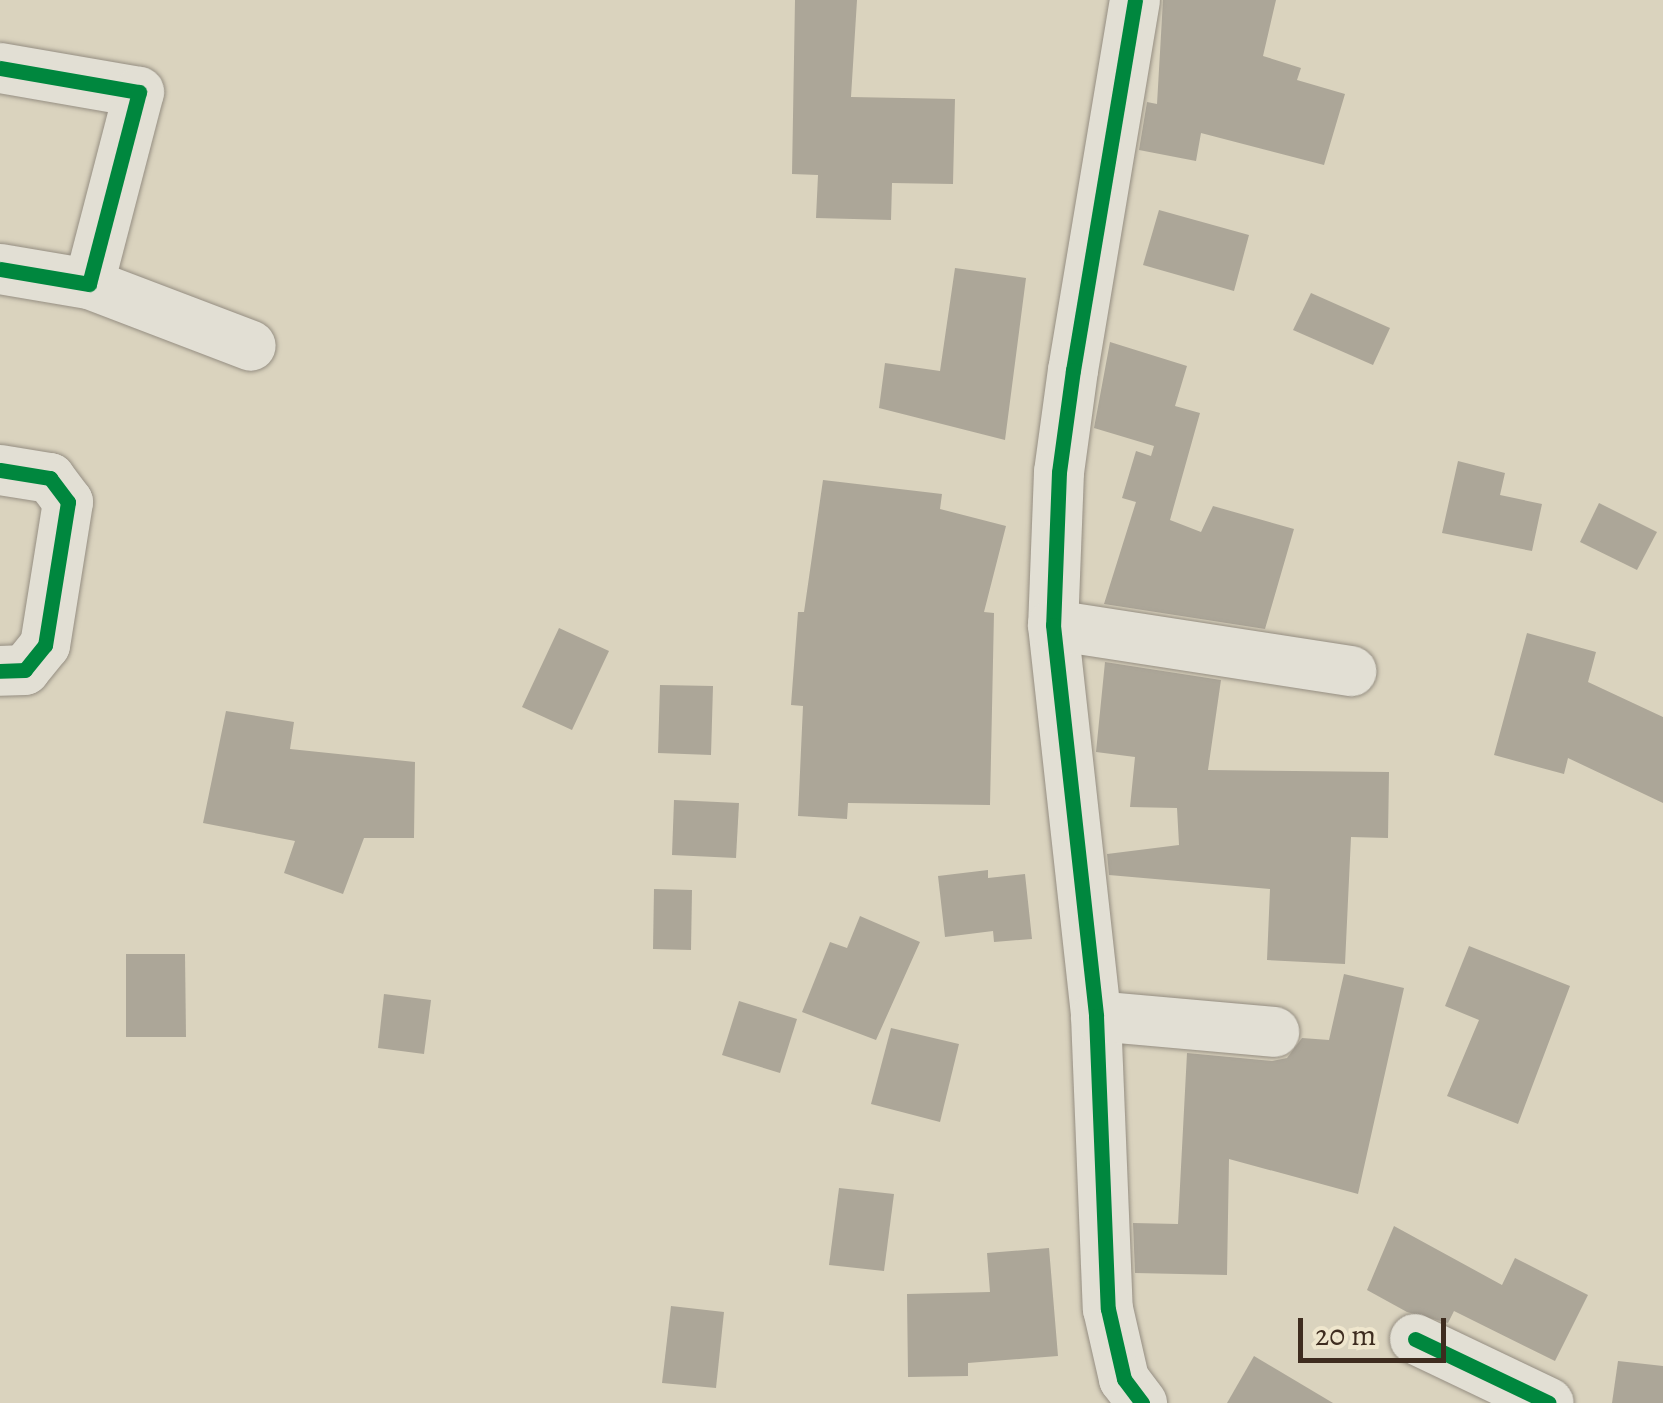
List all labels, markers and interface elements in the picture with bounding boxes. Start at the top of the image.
scale bar [1303,1298,1450,1360]
text: 20 m [1315,1315,1376,1355]

